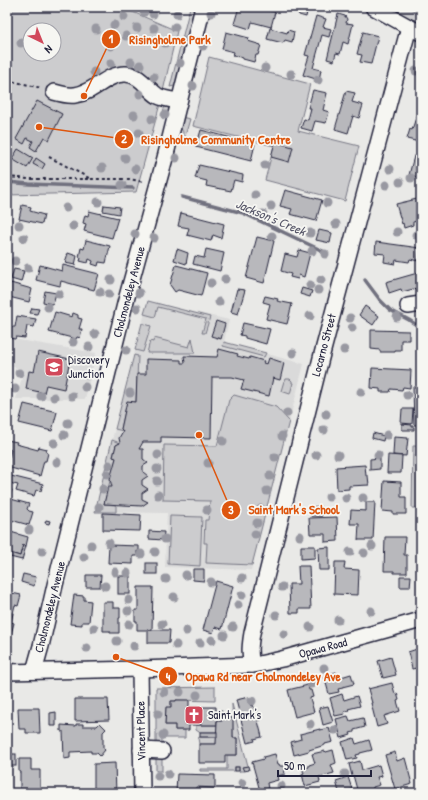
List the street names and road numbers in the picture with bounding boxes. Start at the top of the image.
street label: Cholmondeley Avenue [108,244,149,339]
street label: Locarno Street [307,311,340,378]
street label: Cholmondeley Avenue [30,559,69,654]
street label: Opawa Road [297,633,349,662]
street label: Vincent Place [131,701,150,761]

